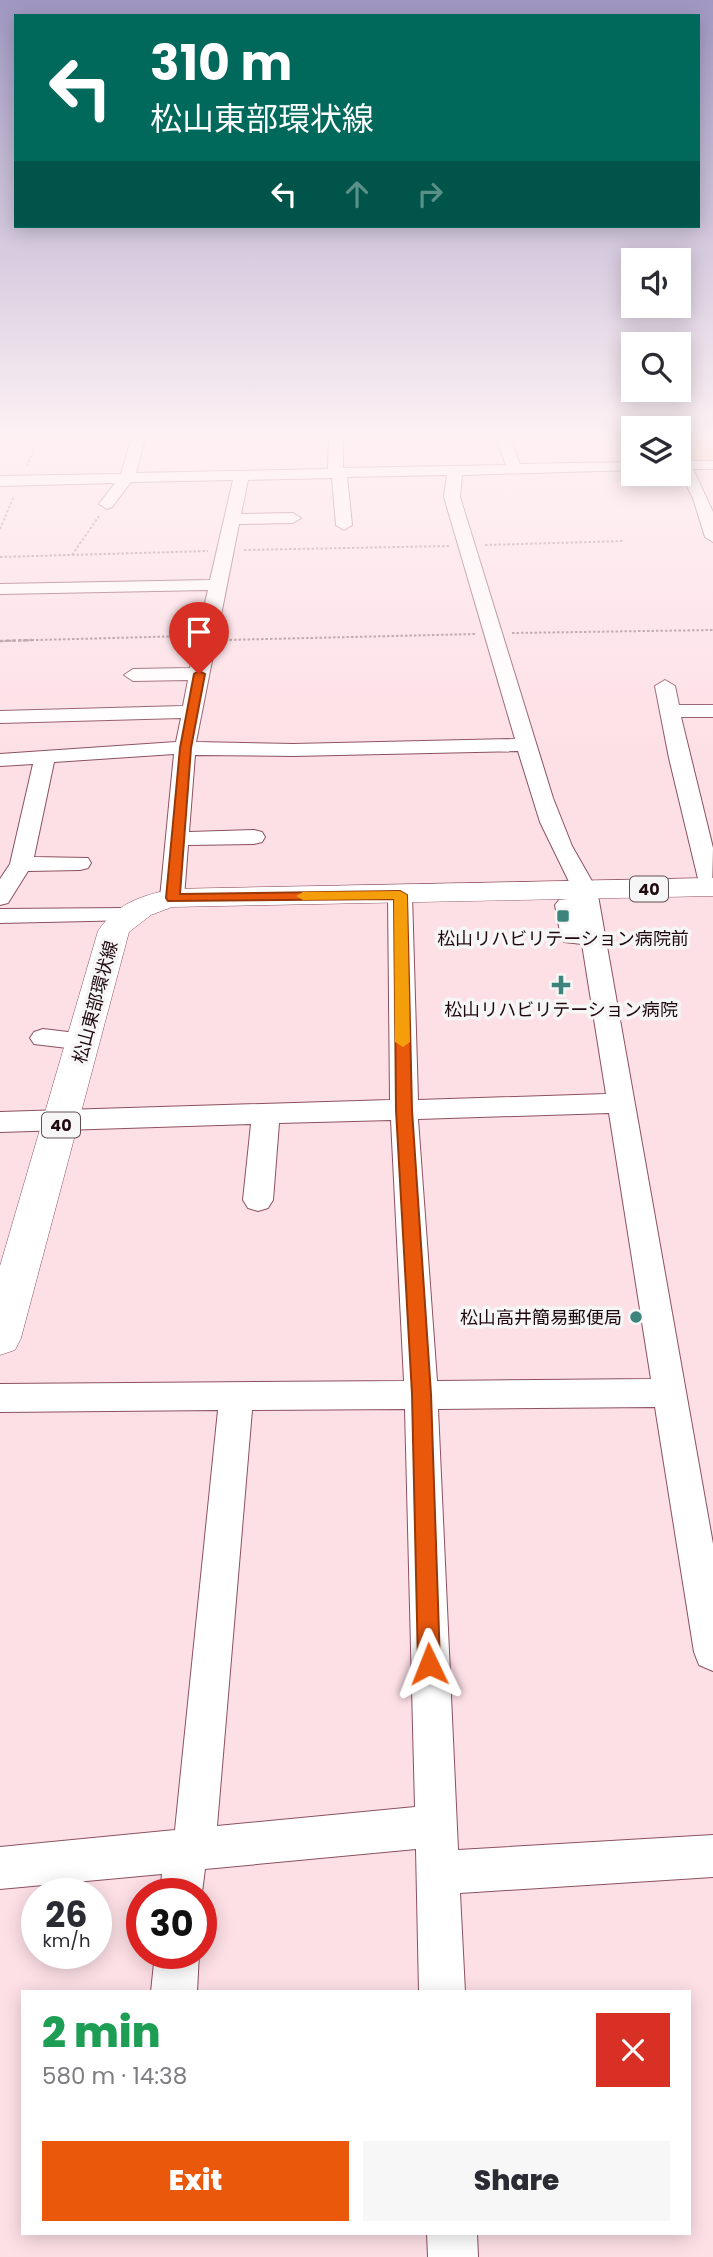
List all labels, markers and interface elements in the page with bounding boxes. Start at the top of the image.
text: 310 m [150,29,292,97]
icon: left [35,42,126,133]
text: 松山東部環状線 [150,96,374,141]
icon: left [265,175,303,213]
icon: ahead [338,175,376,213]
icon: right [411,175,449,213]
map controls [621,248,691,486]
button: sound [621,248,691,318]
button: search [621,332,691,402]
button: layers [621,416,691,486]
pin [169,602,229,674]
icon: arrive [180,613,218,651]
road number: 40 [630,876,668,902]
marker: 松山リハビリテーション病院前 [555,908,571,924]
place label: 松山リハビリテーション病院前 [437,926,689,951]
street label: 松山東部環状線 [67,938,123,1066]
marker: 松山リハビリテーション病院 [551,975,571,995]
place label: 松山リハビリテーション病院 [444,997,678,1022]
road number: 40 [42,1112,80,1138]
place label: 松山高井簡易郵便局 [460,1305,622,1330]
marker: 松山高井簡易郵便局 [628,1309,644,1325]
position arrow [392,1627,466,1701]
speed limit sign: 30 [126,1878,217,1969]
text: 26 [45,1890,88,1939]
text: km/h [43,1928,90,1953]
text: 2 min [42,2003,160,2062]
button: close [596,2013,670,2087]
text: 580 m · 14:38 [42,2060,187,2092]
button: Exit [42,2141,349,2221]
button: Share [363,2141,670,2221]

